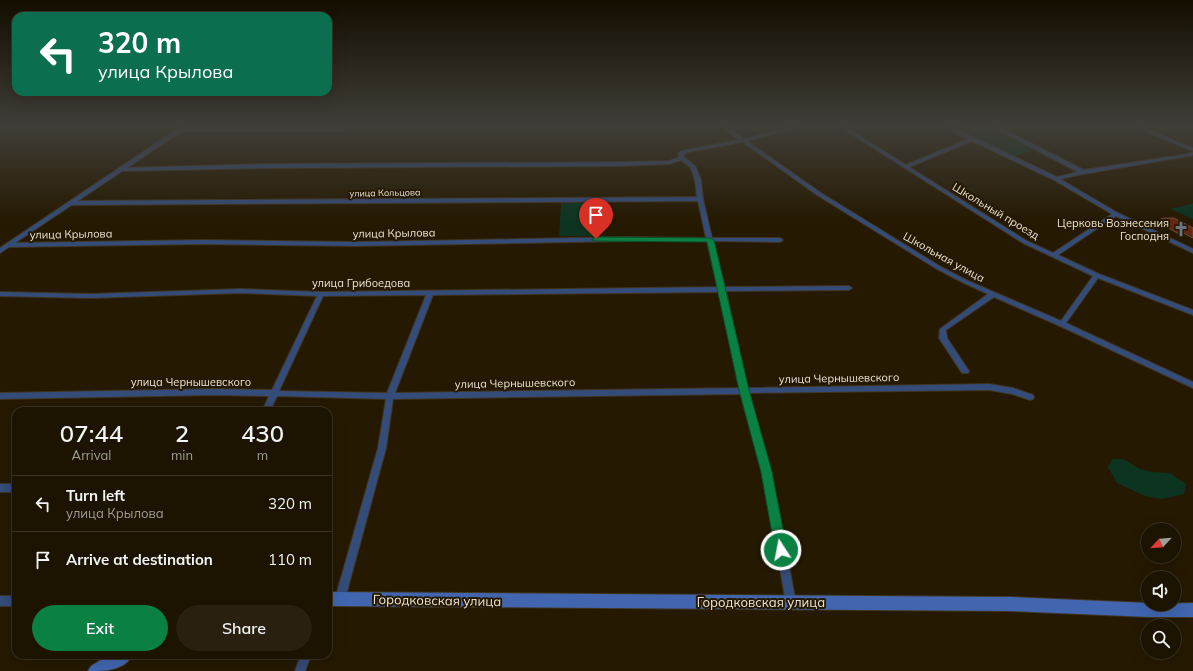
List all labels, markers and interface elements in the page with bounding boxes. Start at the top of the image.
text: 320 m [98,25,181,60]
icon: left [32,28,84,80]
text: улица Крылова [98,60,233,83]
street label: Школьный проезд [950,180,1042,243]
street label: улица Кольцова [349,186,421,200]
pin [579,198,613,239]
icon: arrive [585,204,607,226]
place label: Церковь Вознесения Господня [1057,216,1169,243]
church icon: Церковь Вознесения Господня [1172,220,1190,238]
street label: улица Крылова [353,225,435,241]
street label: улица Крылова [30,226,112,242]
street label: Школьная улица [901,229,987,285]
street label: улица Грибоедова [312,276,410,290]
street label: улица Чернышевского [779,370,899,386]
street label: улица Чернышевского [131,375,251,389]
street label: улица Чернышевского [455,375,575,391]
text: 07:44 [60,418,123,448]
text: 2 [175,418,189,448]
text: 430 [241,418,284,448]
text: Arrival [72,447,111,463]
text: min [171,447,193,463]
text: m [257,447,268,463]
text: Turn left [66,486,125,505]
icon: left [32,493,54,515]
text: 320 m [268,494,312,513]
text: улица Крылова [66,505,164,521]
north arrow [1141,523,1181,563]
map controls [1141,523,1181,659]
position arrow [760,529,802,571]
icon: arrive [32,549,54,571]
text: Arrive at destination [66,550,213,569]
text: 110 m [268,550,312,569]
button: sound [1141,571,1181,611]
street label: Городковская улица [373,591,501,609]
street label: Городковская улица [697,594,825,610]
button: Exit [32,605,168,651]
button: Share [176,605,312,651]
button: search [1141,619,1181,659]

